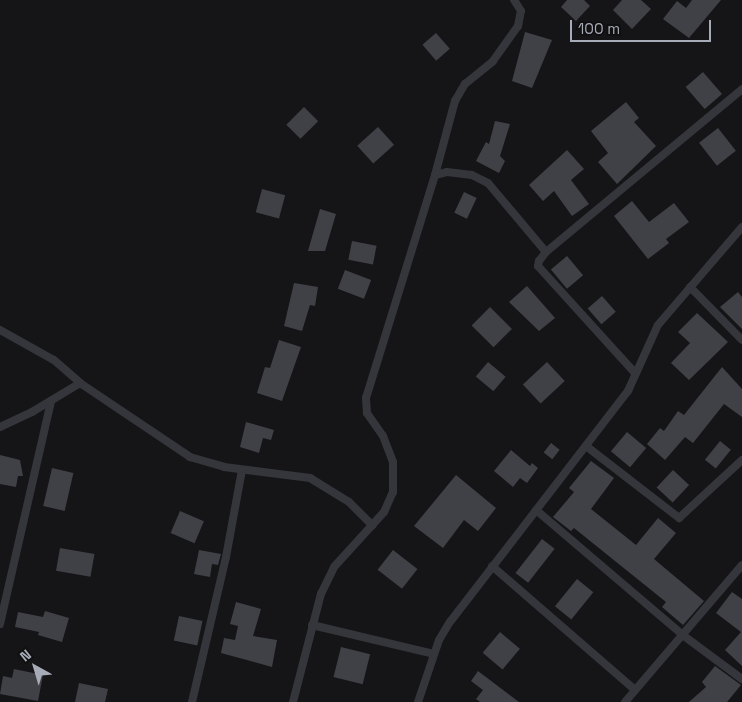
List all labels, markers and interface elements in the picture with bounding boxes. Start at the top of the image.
scale bar [572,10,713,42]
text: 100 m [578,19,620,38]
north arrow [10,642,60,692]
text: N [16,645,35,665]

